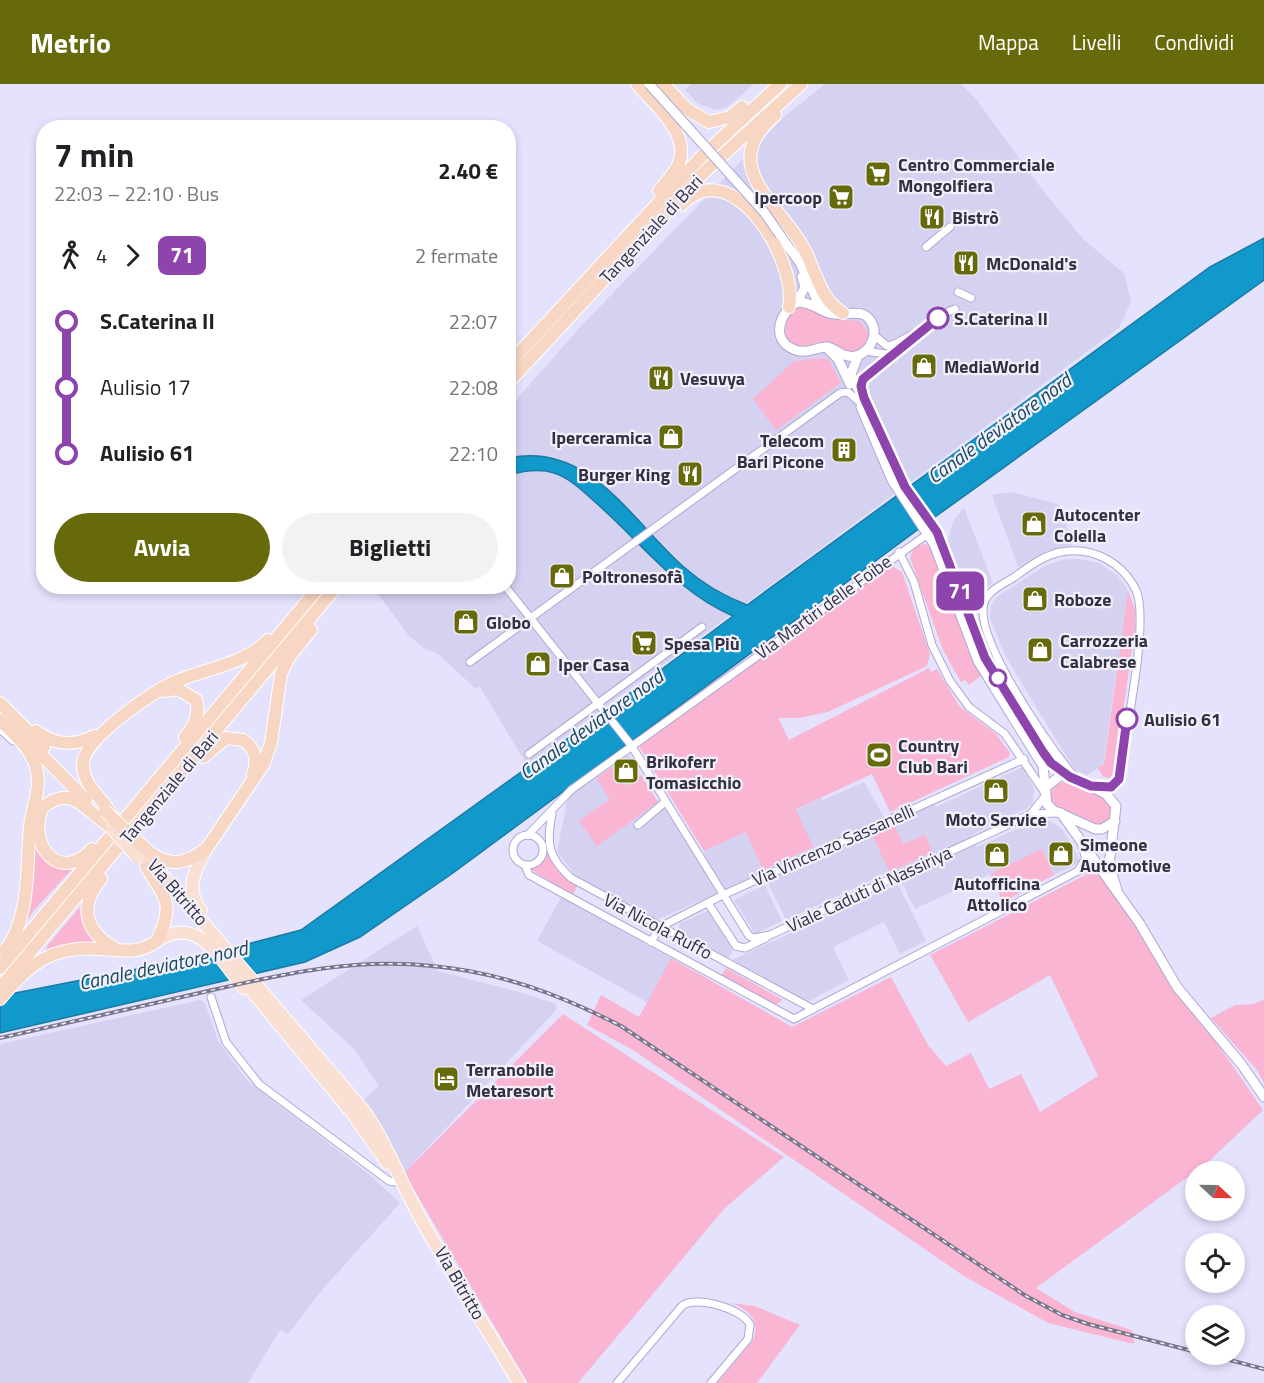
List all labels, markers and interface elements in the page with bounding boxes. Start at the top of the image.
text: Metrio [30,21,111,64]
text: Mappa [978,26,1039,58]
text: Livelli [1072,26,1121,58]
text: Condividi [1154,26,1234,58]
text: 7 min [54,130,134,180]
place label: Centro Commerciale Mongolfiera [898,151,1055,199]
text: 2.40 € [438,154,498,188]
supermarket icon: Centro Commerciale Mongolfiera [863,159,893,189]
street label: Tangenziale di Bari [593,168,709,290]
text: 22:03 – 22:10 · Bus [54,178,219,209]
supermarket icon: Ipercoop [826,182,856,212]
place label: Ipercoop [754,184,822,211]
restaurant icon: Bistrò [917,202,947,232]
place label: Bistrò [952,204,999,231]
icon: walk [54,239,87,272]
icon: forward [116,239,149,272]
text: 71 [170,239,194,271]
text: 4 [96,240,107,271]
text: 2 fermate [415,240,498,271]
restaurant icon: McDonald's [951,248,981,278]
place label: McDonald's [986,250,1077,277]
text: S.Caterina II [100,304,215,338]
place label: S.Caterina II [954,305,1048,332]
text: 22:07 [449,306,498,337]
marker: S.Caterina II [927,307,949,329]
shop icon: MediaWorld [909,351,939,381]
place label: MediaWorld [944,353,1039,380]
restaurant icon: Vesuvya [646,363,676,393]
water label: Canale deviatore nord [920,364,1079,491]
place label: Vesuvya [680,365,745,392]
text: Aulisio 17 [100,370,191,404]
text: 22:08 [449,372,498,403]
shop icon: Iperceramica [656,422,686,452]
place label: Iperceramica [551,424,652,451]
place label: Telecom Bari Picone [737,427,824,475]
building icon: Telecom Bari Picone [829,435,859,465]
text: Aulisio 61 [100,436,194,470]
text: 22:10 [449,438,498,469]
restaurant icon: Burger King [675,459,705,489]
place label: Burger King [578,461,670,488]
place label: Autocenter Colella [1054,501,1141,549]
shop icon: Autocenter Colella [1019,509,1049,539]
button: Avvia [54,513,270,582]
button: Biglietti [282,513,498,582]
street label: Via Martiri delle Foibe [749,548,897,666]
shop icon: Poltronesofà [547,561,577,591]
place label: Poltronesofà [582,563,683,590]
line badge: 71 [933,572,987,610]
text: 71 [948,575,972,607]
shop icon: Roboze [1020,584,1050,614]
place label: Roboze [1054,586,1111,613]
shop icon: Globo [451,607,481,637]
place label: Globo [486,609,531,636]
place label: Carrozzeria Calabrese [1060,627,1148,675]
supermarket icon: Spesa Più [629,628,659,658]
place label: Spesa Più [664,630,740,657]
shop icon: Carrozzeria Calabrese [1025,635,1055,665]
shop icon: Iper Casa [523,649,553,679]
place label: Iper Casa [558,651,629,678]
water label: Canale deviatore nord [512,660,671,787]
unlabelled marker [989,669,1007,687]
place label: Aulisio 61 [1144,706,1221,733]
marker: Aulisio 61 [1116,708,1138,730]
street label: Tangenziale di Bari [113,724,225,850]
place label: Country Club Bari [898,732,968,780]
sports icon: Country Club Bari [864,740,894,770]
place label: Brikoferr Tomasicchio [646,748,741,796]
shop icon: Brikoferr Tomasicchio [611,756,641,786]
shop icon: Moto Service [981,776,1011,806]
street label: Via Vincenzo Sassanelli [748,797,918,893]
place label: Moto Service [945,806,1047,833]
place label: Simeone Automotive [1080,831,1171,879]
street label: Viale Caduti di Nassiriya [782,839,956,939]
shop icon: Simeone Automotive [1046,839,1076,869]
shop icon: Autofficina Attolico [982,840,1012,870]
street label: Via Bitritto [141,853,215,931]
place label: Autofficina Attolico [954,870,1040,918]
street label: Via Nicola Ruffo [599,886,717,966]
water label: Canale deviatore nord [76,932,252,998]
place label: Terranobile Metaresort [466,1056,554,1104]
hotel icon: Terranobile Metaresort [431,1064,461,1094]
north arrow [1185,1161,1245,1221]
map controls [1185,1161,1245,1365]
button: locate [1185,1233,1245,1293]
street label: Via Bitritto [428,1241,492,1325]
button: layers [1185,1305,1245,1365]

